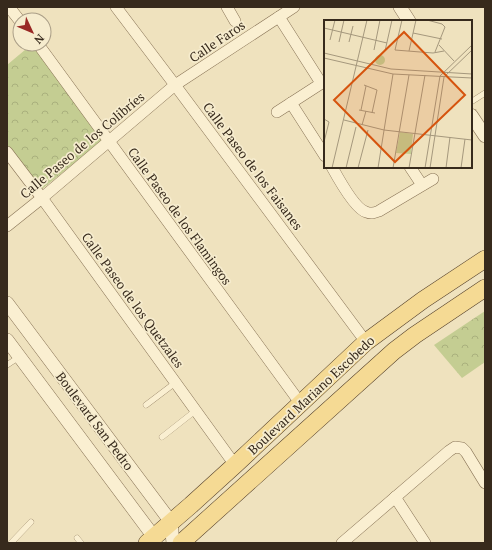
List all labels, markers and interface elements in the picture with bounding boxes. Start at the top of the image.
north arrow [12,12,52,52]
street label: Calle Faros [185,16,249,66]
inset map [324,20,472,168]
text: N [31,31,47,47]
street label: Calle Paseo de los Colibríes [16,88,148,202]
street label: Calle Paseo de los Faisanes [199,98,307,234]
street label: Calle Paseo de los Flamingos [124,144,236,288]
street label: Calle Paseo de los Quetzales [78,229,188,371]
street label: Boulevard Mariano Escobedo [244,331,378,459]
street label: Boulevard San Pedro [52,368,138,474]

